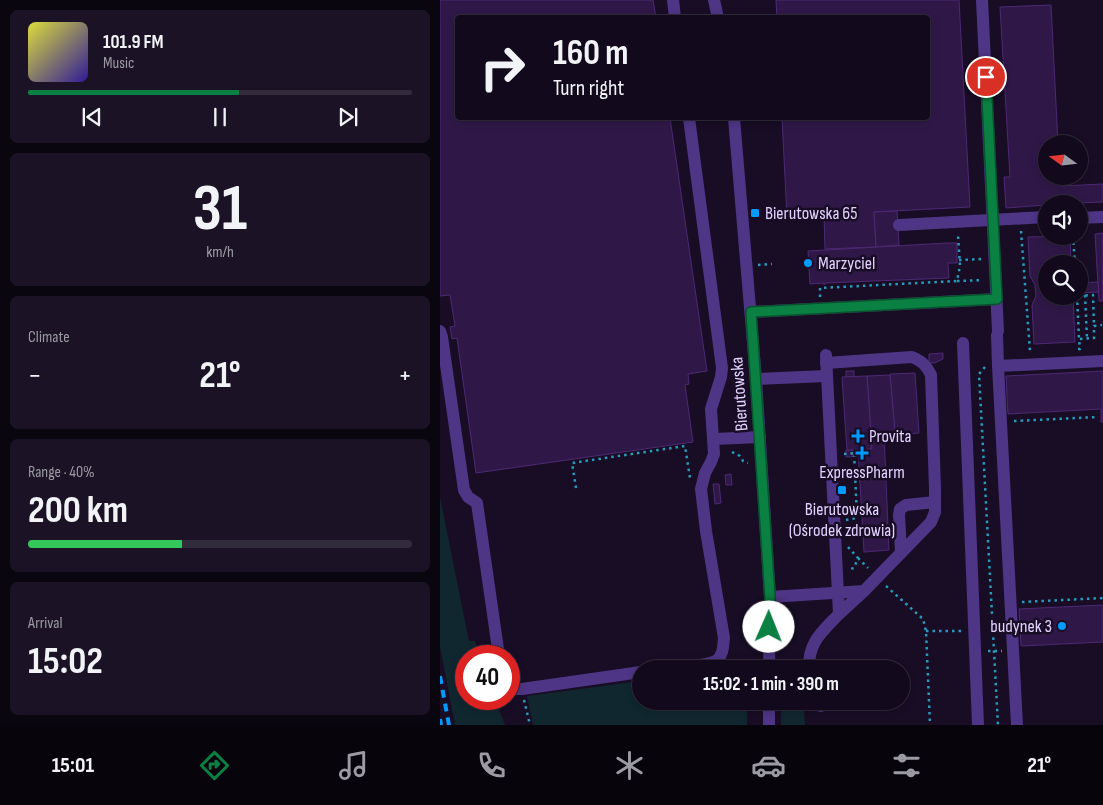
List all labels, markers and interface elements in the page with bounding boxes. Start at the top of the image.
text: 101.9 FM [103,31,163,54]
text: 160 m [553,32,629,75]
icon: right [470,35,535,100]
text: Music [103,54,134,73]
pin [965,56,1007,98]
icon: arrive [972,63,1000,91]
text: Turn right [553,75,624,102]
icon: previous [78,103,106,131]
icon: pause [206,103,234,131]
icon: next [334,103,362,131]
north arrow [1038,135,1088,185]
map controls [1038,135,1088,305]
text: 31 [193,171,247,249]
button: sound [1038,195,1088,245]
place label: Bierutowska 65 [765,203,857,224]
marker: Bierutowska 65 [749,207,761,219]
text: km/h [206,243,234,262]
place label: Marzyciel [818,253,875,274]
button: search [1038,255,1088,305]
marker: Marzyciel [802,257,814,269]
text: Climate [28,328,70,347]
text: 21° [199,353,241,398]
street label: Bierutowska [726,356,753,432]
text: − [28,359,42,392]
text: + [398,359,412,392]
place label: Provita [869,426,912,447]
marker: Provita [851,429,865,443]
marker: ExpressPharm [856,447,868,459]
place label: ExpressPharm [819,462,905,483]
text: Range · 40% [28,463,95,482]
marker: Bierutowska (Ośrodek zdrowia) [836,484,848,496]
text: 200 km [28,488,128,533]
place label: Bierutowska (Ośrodek zdrowia) [789,499,895,541]
position arrow [742,600,794,652]
text: Arrival [28,614,62,633]
place label: budynek 3 [990,616,1052,637]
marker: budynek 3 [1056,620,1068,632]
text: 15:02 [28,639,103,684]
speed limit sign: 40 [455,645,520,710]
text: 15:02 · 1 min · 390 m [703,673,839,696]
icon: directions [197,748,232,783]
icon: music [336,748,371,783]
icon: phone [474,748,509,783]
icon: climate [612,748,647,783]
icon: car [751,748,786,783]
icon: filters [889,748,924,783]
text: 15:01 [52,752,94,779]
text: 21° [1027,752,1051,779]

